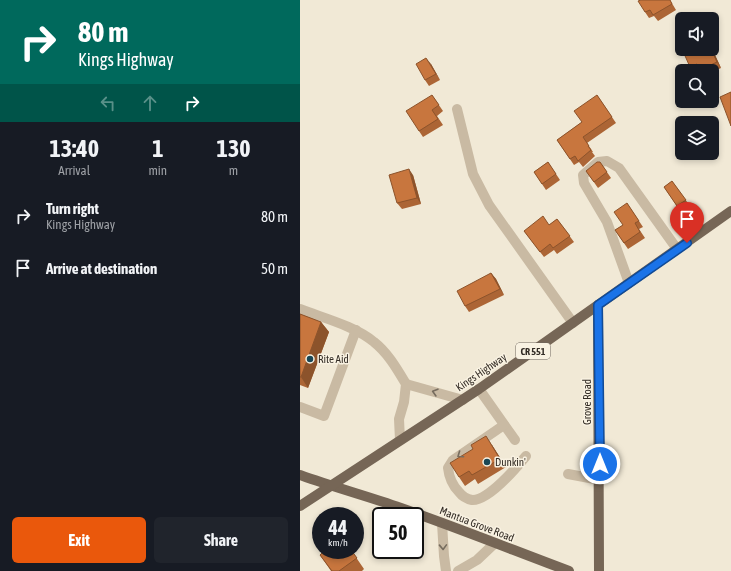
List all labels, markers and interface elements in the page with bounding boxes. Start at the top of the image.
map controls [675,12,719,160]
button: sound [675,12,719,56]
icon: right [12,16,64,68]
text: 80 m [78,16,128,48]
text: Kings Highway [78,49,174,70]
button: search [675,64,719,108]
icon: left [97,92,119,114]
icon: ahead [139,92,161,114]
icon: right [181,92,203,114]
button: layers [675,116,719,160]
text: 13:40 [50,135,99,162]
text: 1 [152,135,163,162]
text: 130 [217,135,250,162]
text: Arrival [58,163,90,178]
text: min [148,163,167,178]
text: m [229,163,238,178]
text: Turn right [46,200,99,217]
pin [670,202,704,243]
icon: right [12,205,34,227]
text: 80 m [261,208,288,225]
icon: arrive [676,208,698,230]
text: Kings Highway [46,217,115,232]
icon: arrive [12,257,34,279]
text: Arrive at destination [46,260,157,277]
text: 50 m [261,260,288,277]
road number: CR 551 [516,343,550,359]
street label: Kings Highway [453,350,509,393]
place label: Rite Aid [318,353,349,365]
marker: Rite Aid [305,354,315,364]
street label: Grove Road [581,379,593,425]
one-way arrow [432,388,438,396]
position arrow [579,443,621,485]
one-way arrow [457,450,464,458]
place label: Dunkin' [495,456,526,468]
marker: Dunkin' [482,457,492,467]
street label: Mantua Grove Road [438,504,516,544]
speed limit sign: 50 [372,507,424,559]
text: 44 [329,516,347,539]
button: Exit [12,517,146,563]
button: Share [154,517,288,563]
text: km/h [328,537,348,548]
one-way arrow [439,544,448,550]

